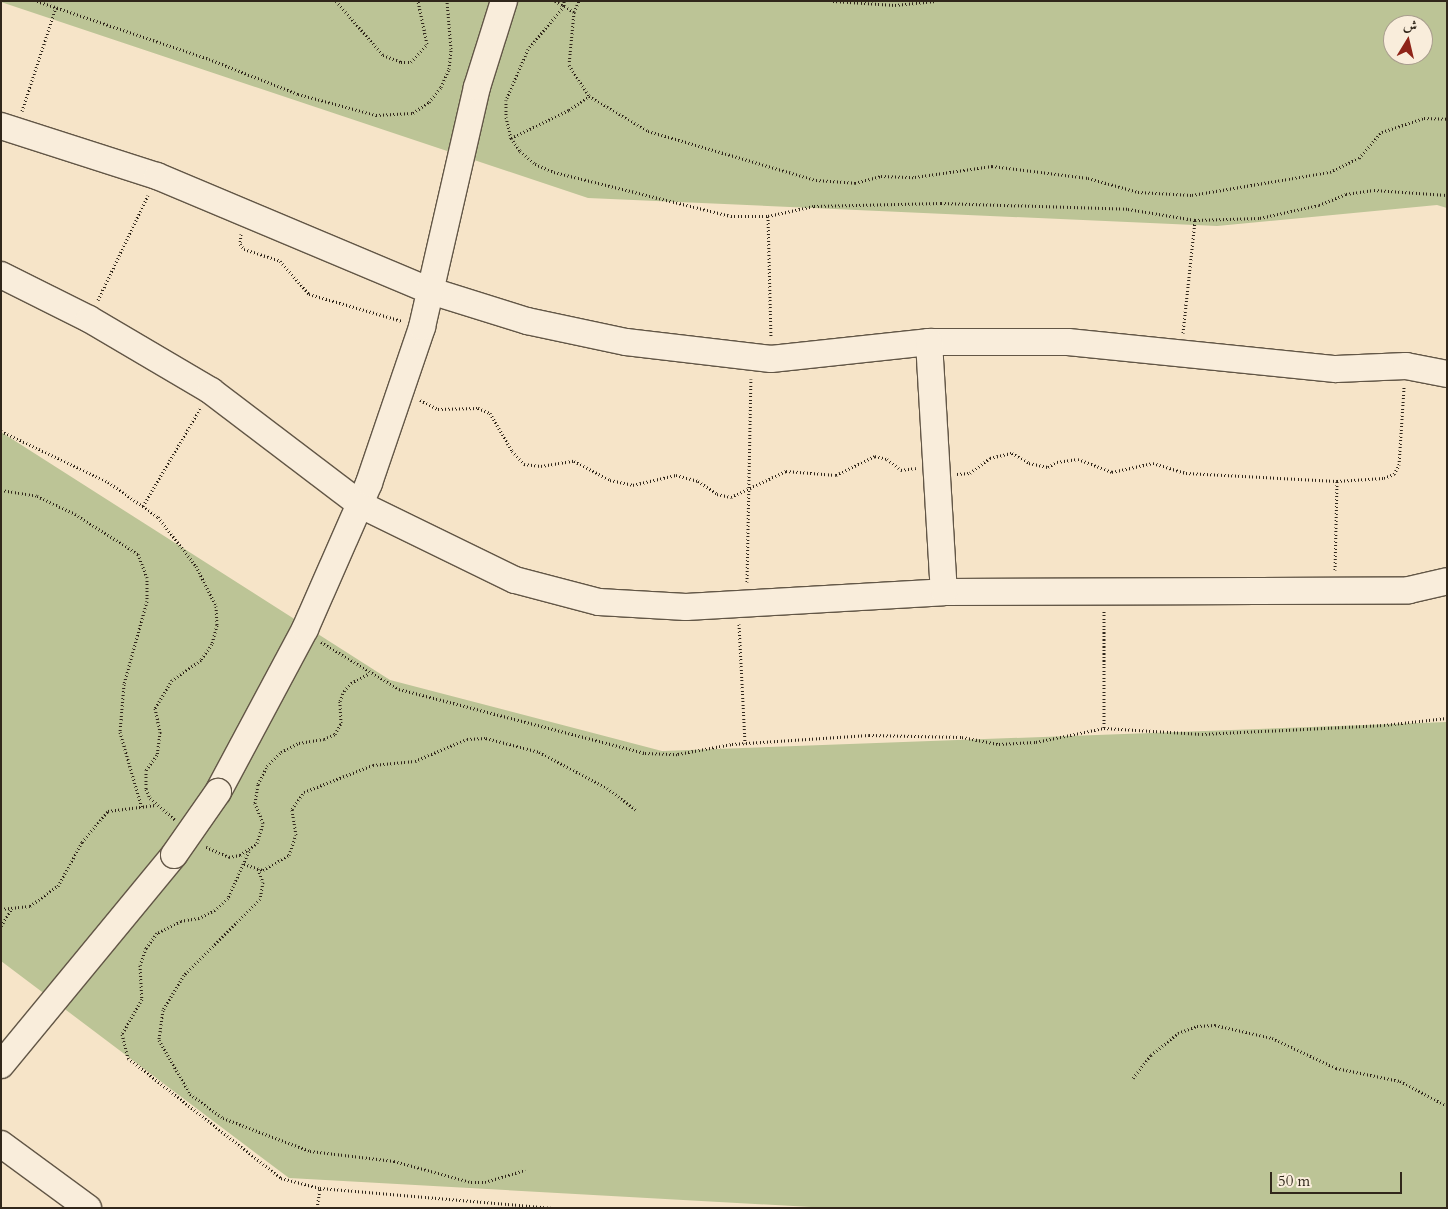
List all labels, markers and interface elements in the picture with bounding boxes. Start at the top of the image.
north arrow [1383,15,1433,65]
text: ش [1402,15,1419,36]
scale bar [1273,1162,1406,1194]
text: 50 m [1278,1171,1310,1191]

